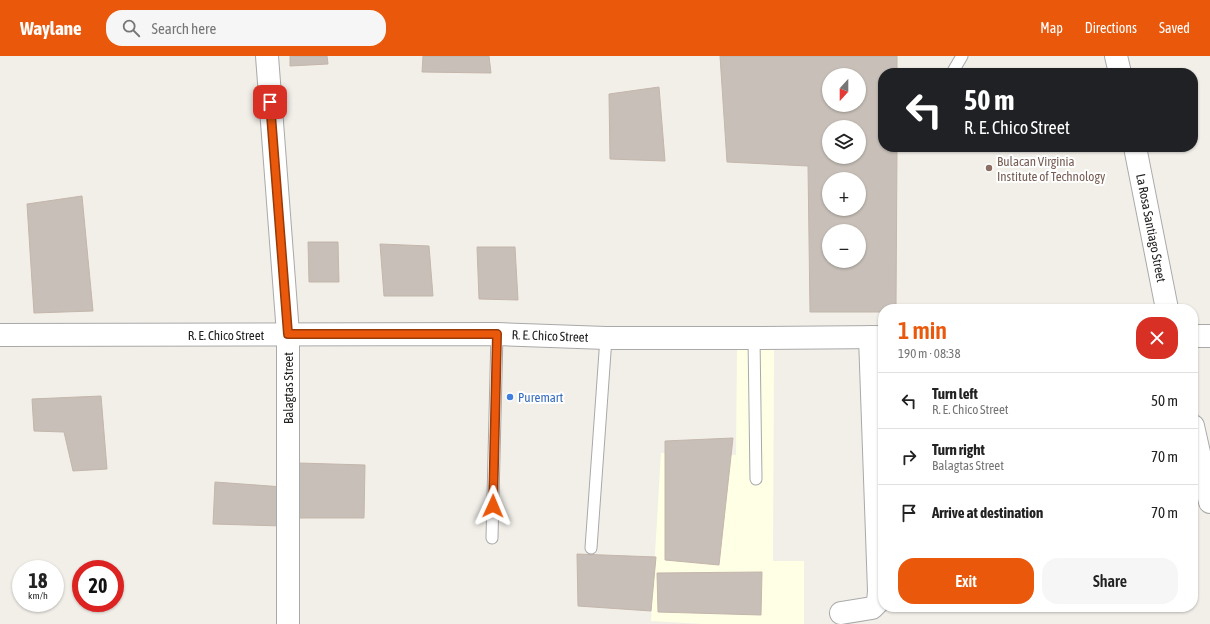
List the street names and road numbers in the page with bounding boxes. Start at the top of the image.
street label: La Rosa Santiago Street [1133,172,1169,284]
street label: R. E. Chico Street [511,327,589,345]
street label: R. E. Chico Street [188,328,265,343]
street label: Balagtas Street [281,352,296,424]

